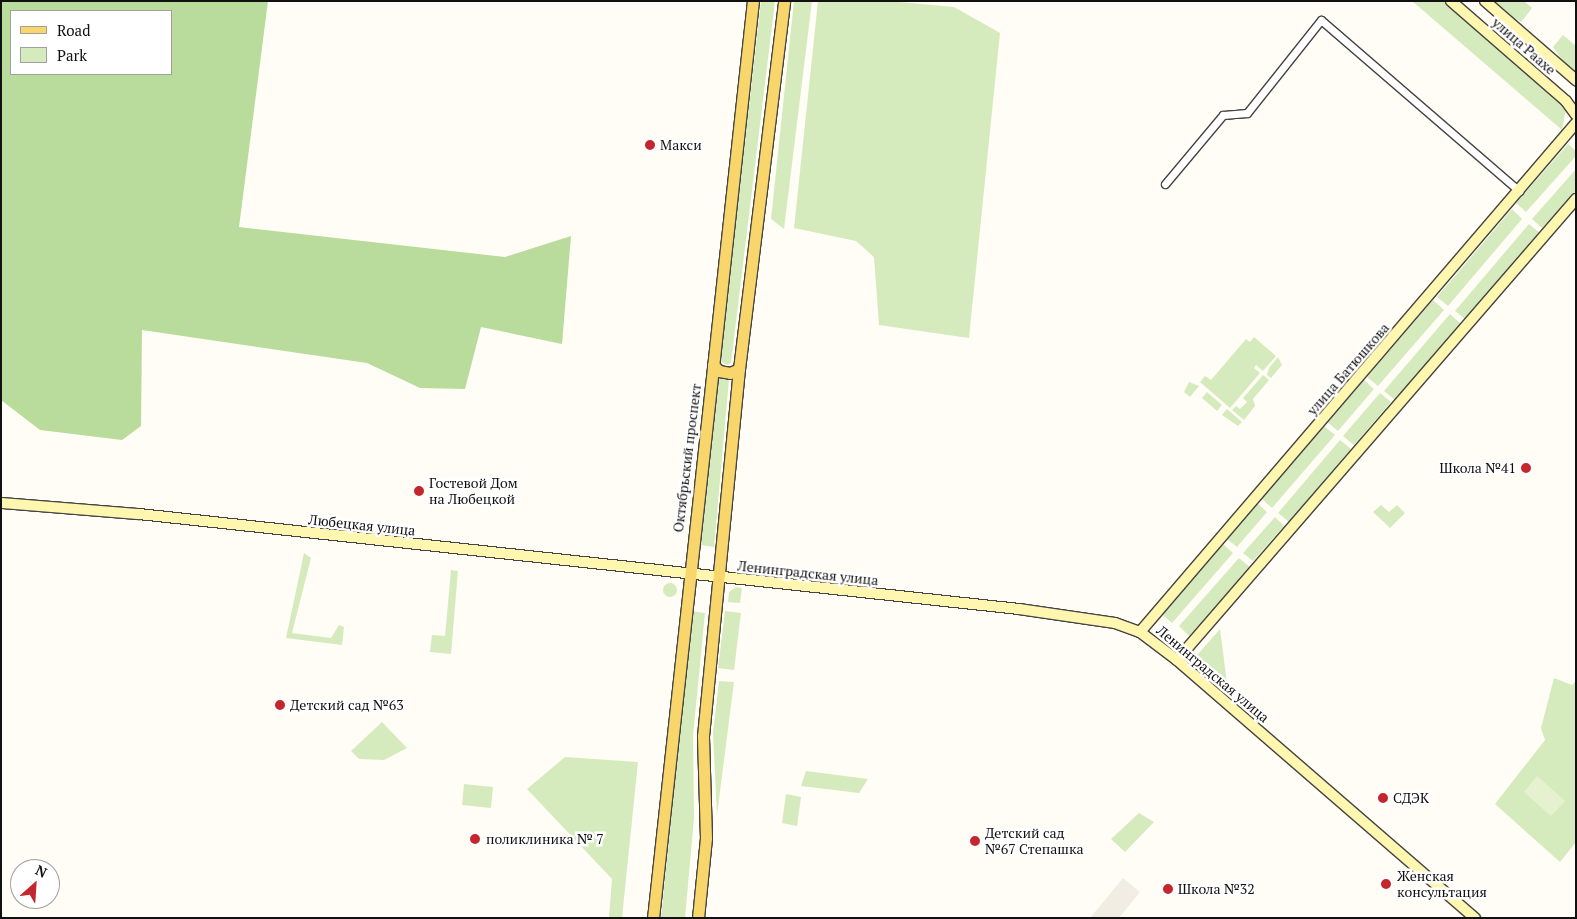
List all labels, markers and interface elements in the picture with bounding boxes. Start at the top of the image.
legend [10,10,172,75]
street label: улица Раахе [1489,14,1559,78]
text: Road [57,20,90,40]
text: Park [57,45,87,65]
place label: Макси [660,137,702,153]
marker: Макси [644,139,656,151]
street label: улица Батюшкова [1303,319,1393,419]
street label: Октябрьский проспект [670,383,704,533]
place label: Школа №41 [1439,460,1516,476]
marker: Школа №41 [1520,462,1532,474]
place label: Гостевой Дом на Любецкой [429,475,518,508]
marker: Гостевой Дом на Любецкой [413,485,425,497]
street label: Любецкая улица [308,511,416,539]
street label: Ленинградская улица [737,557,879,589]
street label: Ленинградская улица [1153,622,1273,726]
place label: Детский сад №63 [290,697,404,713]
marker: Детский сад №63 [274,699,286,711]
place label: СДЭК [1393,790,1429,806]
marker: СДЭК [1377,792,1389,804]
place label: Детский сад №67 Степашка [985,825,1084,858]
place label: поликлиника № 7 [486,831,604,847]
marker: поликлиника № 7 [468,832,482,846]
marker: Детский сад №67 Степашка [969,835,981,847]
north arrow [10,859,60,909]
text: N [32,860,50,882]
place label: Женская консультация [1397,868,1487,900]
marker: Женская консультация [1379,877,1393,891]
place label: Школа №32 [1178,881,1255,897]
marker: Школа №32 [1162,883,1174,895]

